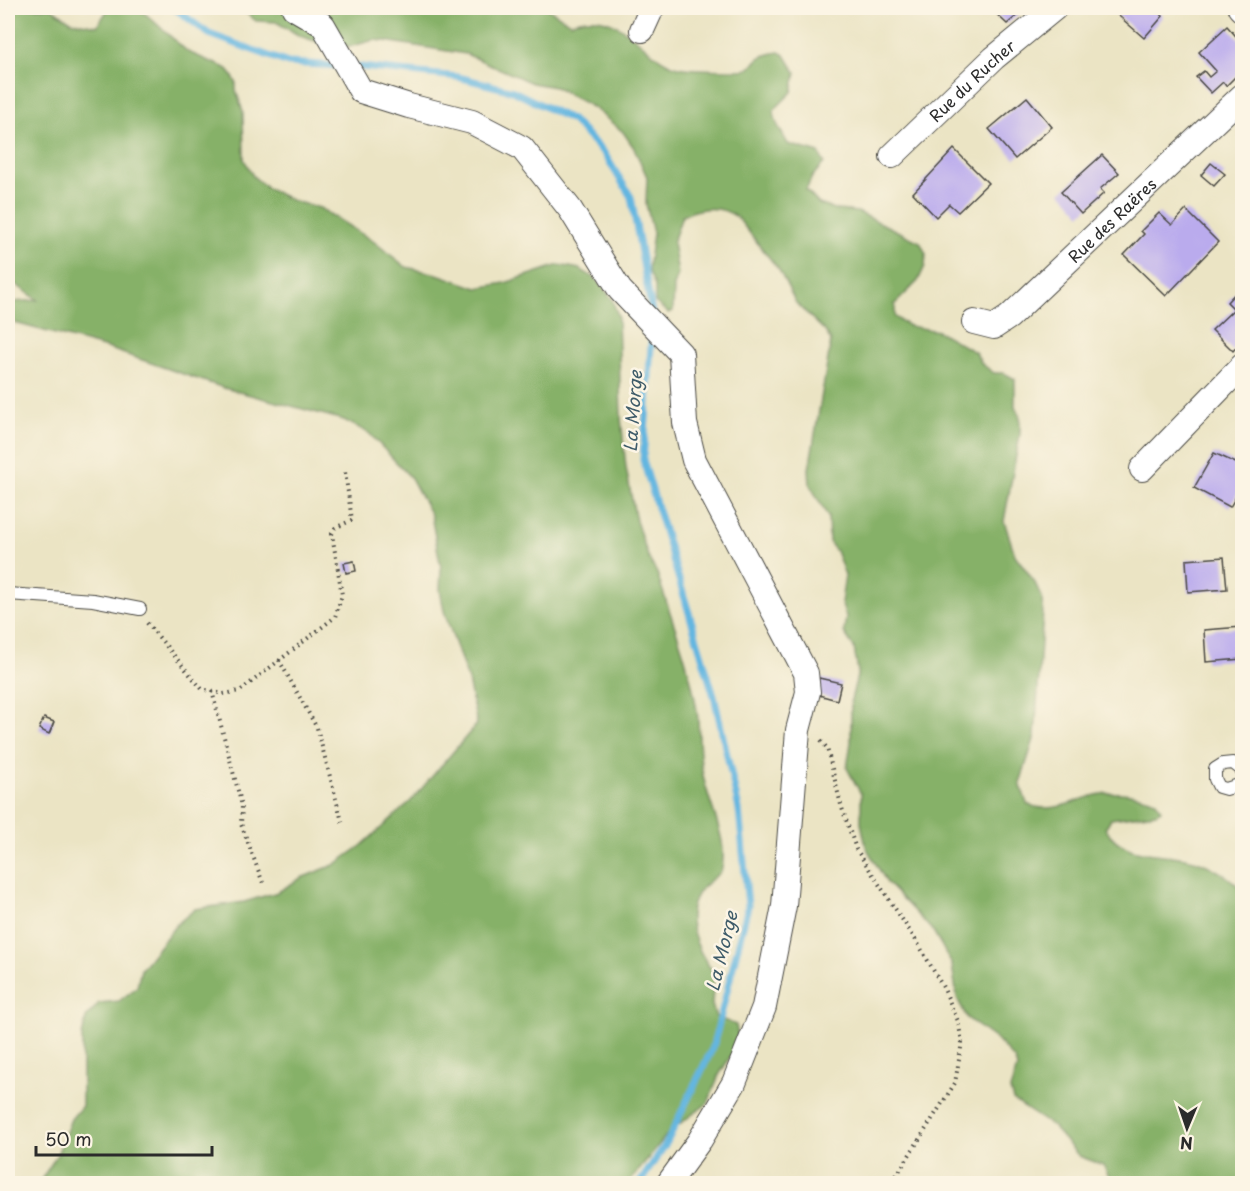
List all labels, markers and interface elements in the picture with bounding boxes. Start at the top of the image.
street label: Rue du Rucher [923,33,1020,127]
street label: Rue des Raëres [1062,172,1161,268]
water label: La Morge [616,368,648,453]
water label: La Morge [698,907,744,994]
north arrow [1157,1098,1217,1158]
scale bar [36,1119,212,1157]
text: 50 m [45,1125,92,1152]
text: N [1180,1132,1193,1156]

